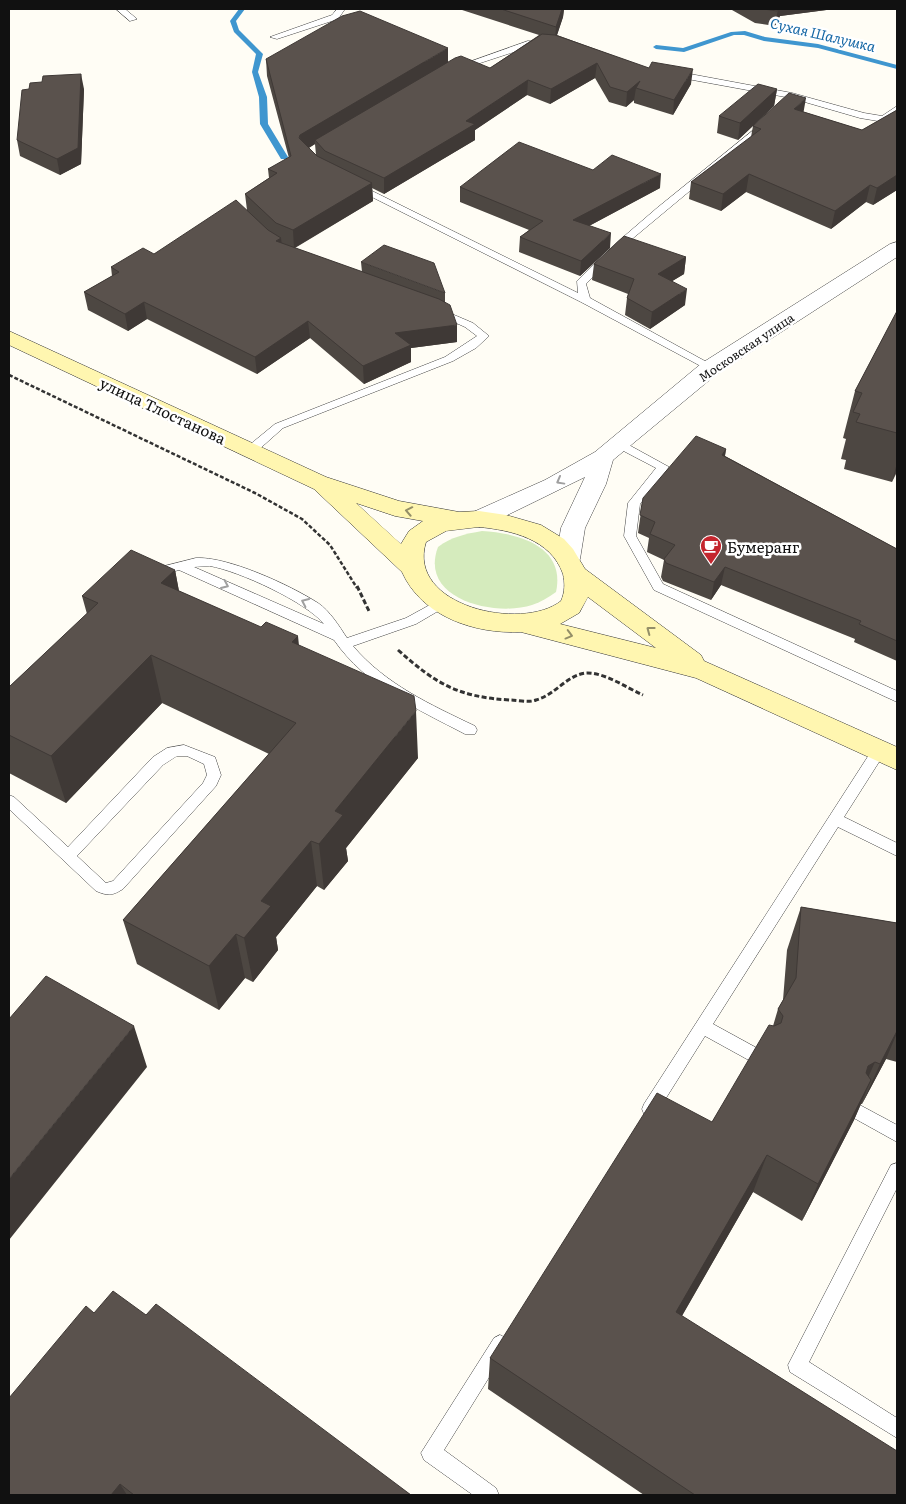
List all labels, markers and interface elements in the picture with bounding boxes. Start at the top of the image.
water label: Сухая Шалушка [768,12,878,56]
street label: Московская улица [695,308,798,386]
street label: улица Тлостанова [96,371,231,450]
one-way arrow [556,474,565,484]
one-way arrow [404,506,413,517]
cafe icon: Бумеранг [699,534,723,565]
place label: Бумеранг [727,535,800,558]
one-way arrow [220,579,229,590]
one-way arrow [301,597,310,608]
one-way arrow [646,627,656,636]
one-way arrow [565,629,574,640]

